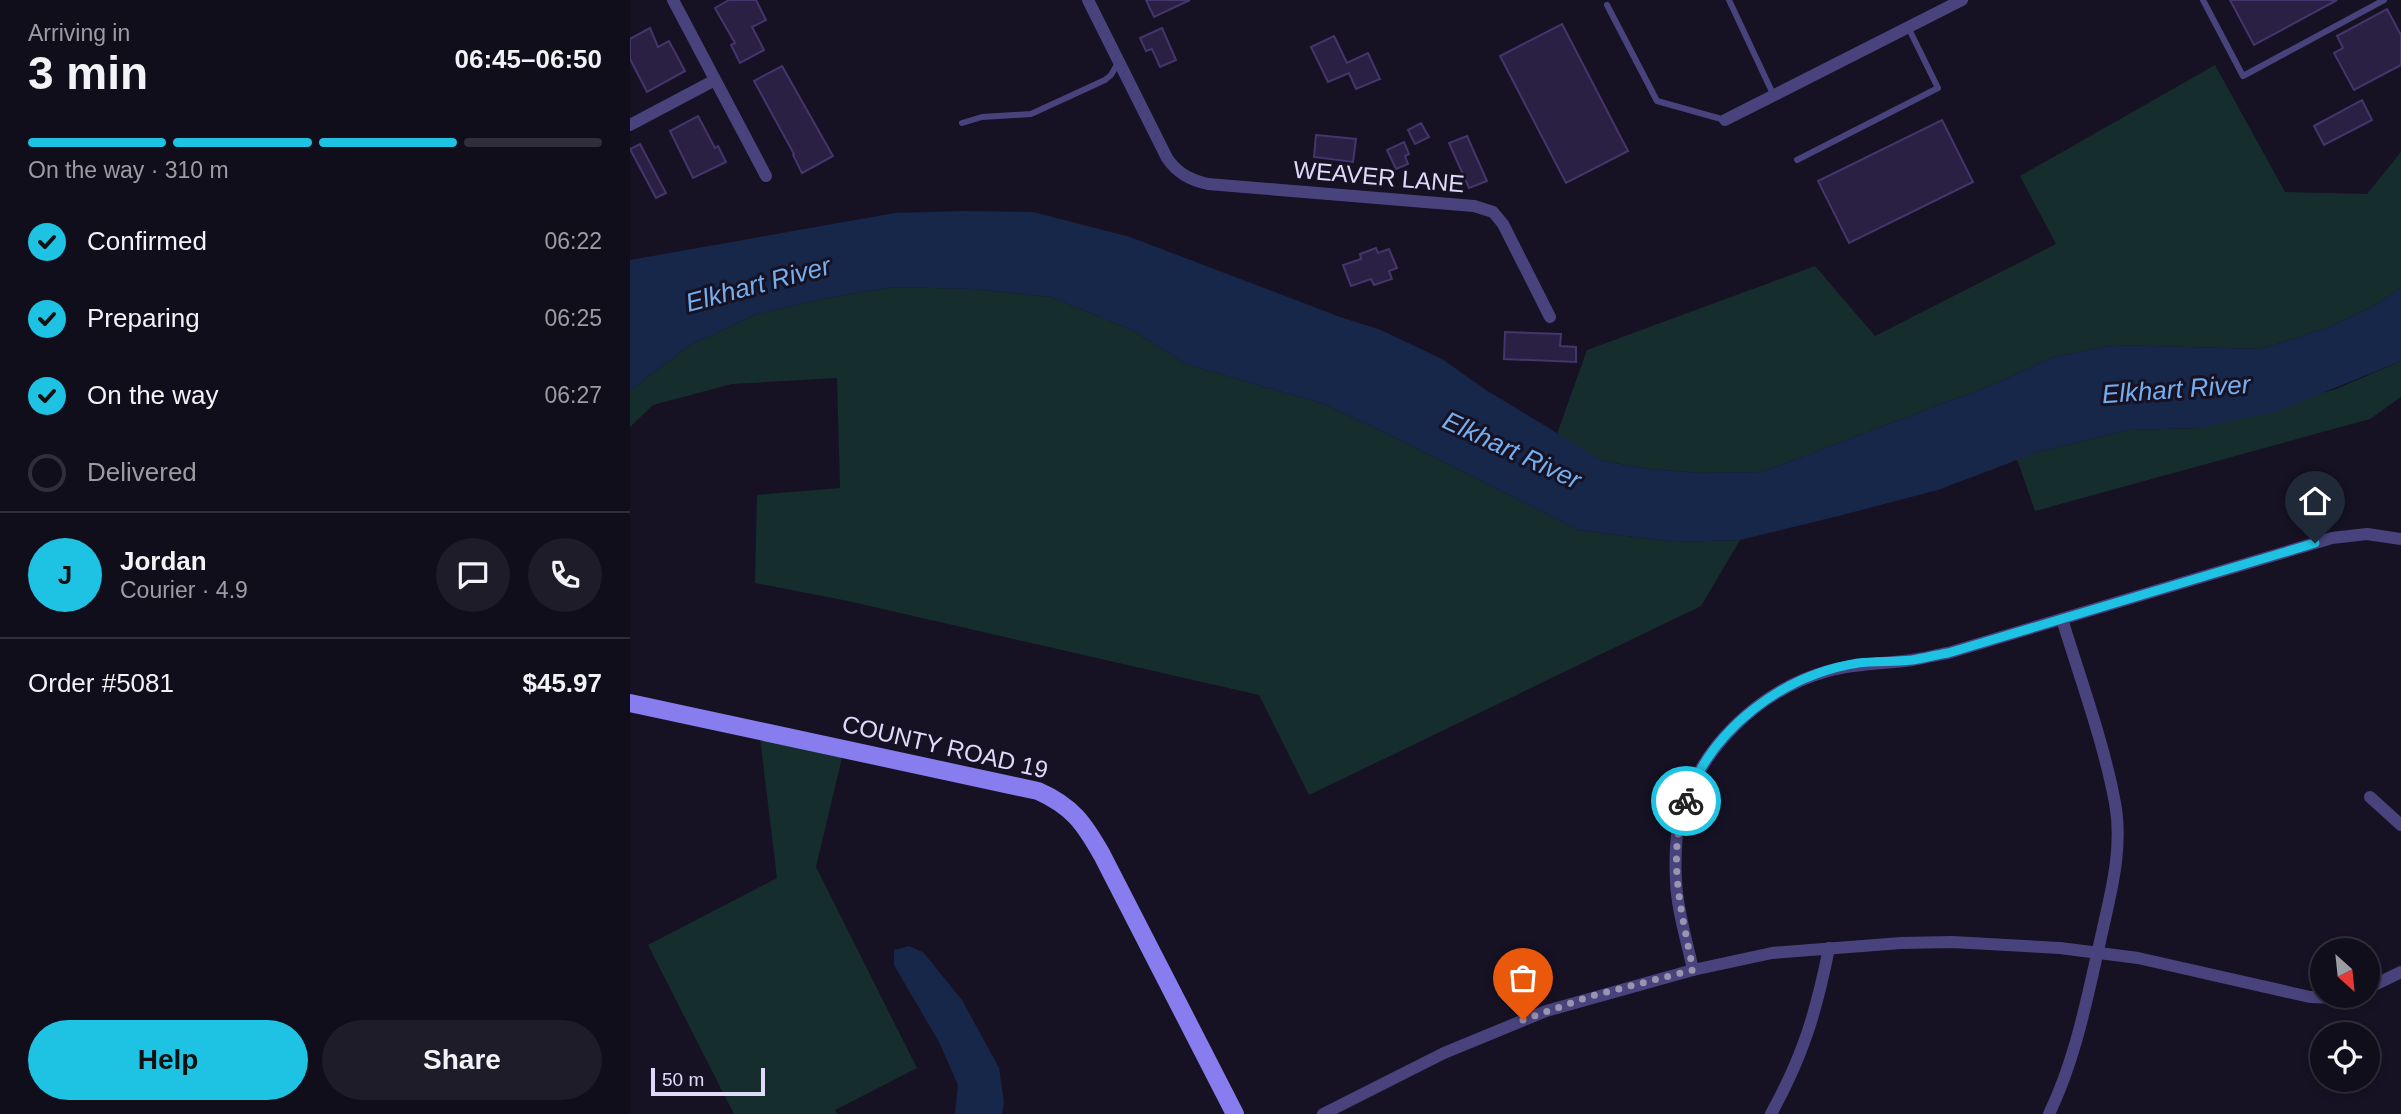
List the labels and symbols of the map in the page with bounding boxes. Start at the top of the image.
street label: WEAVER LANE [1292,156,1466,197]
water label: Elkhart River [682,250,835,318]
water label: Elkhart River [2101,369,2253,409]
water label: Elkhart River [1438,405,1587,496]
pin [2285,471,2345,543]
street label: COUNTY ROAD 19 [840,710,1051,783]
courier [1651,766,1721,836]
north arrow [2310,938,2380,1008]
pin [1493,948,1553,1020]
scale bar [651,1065,765,1097]

